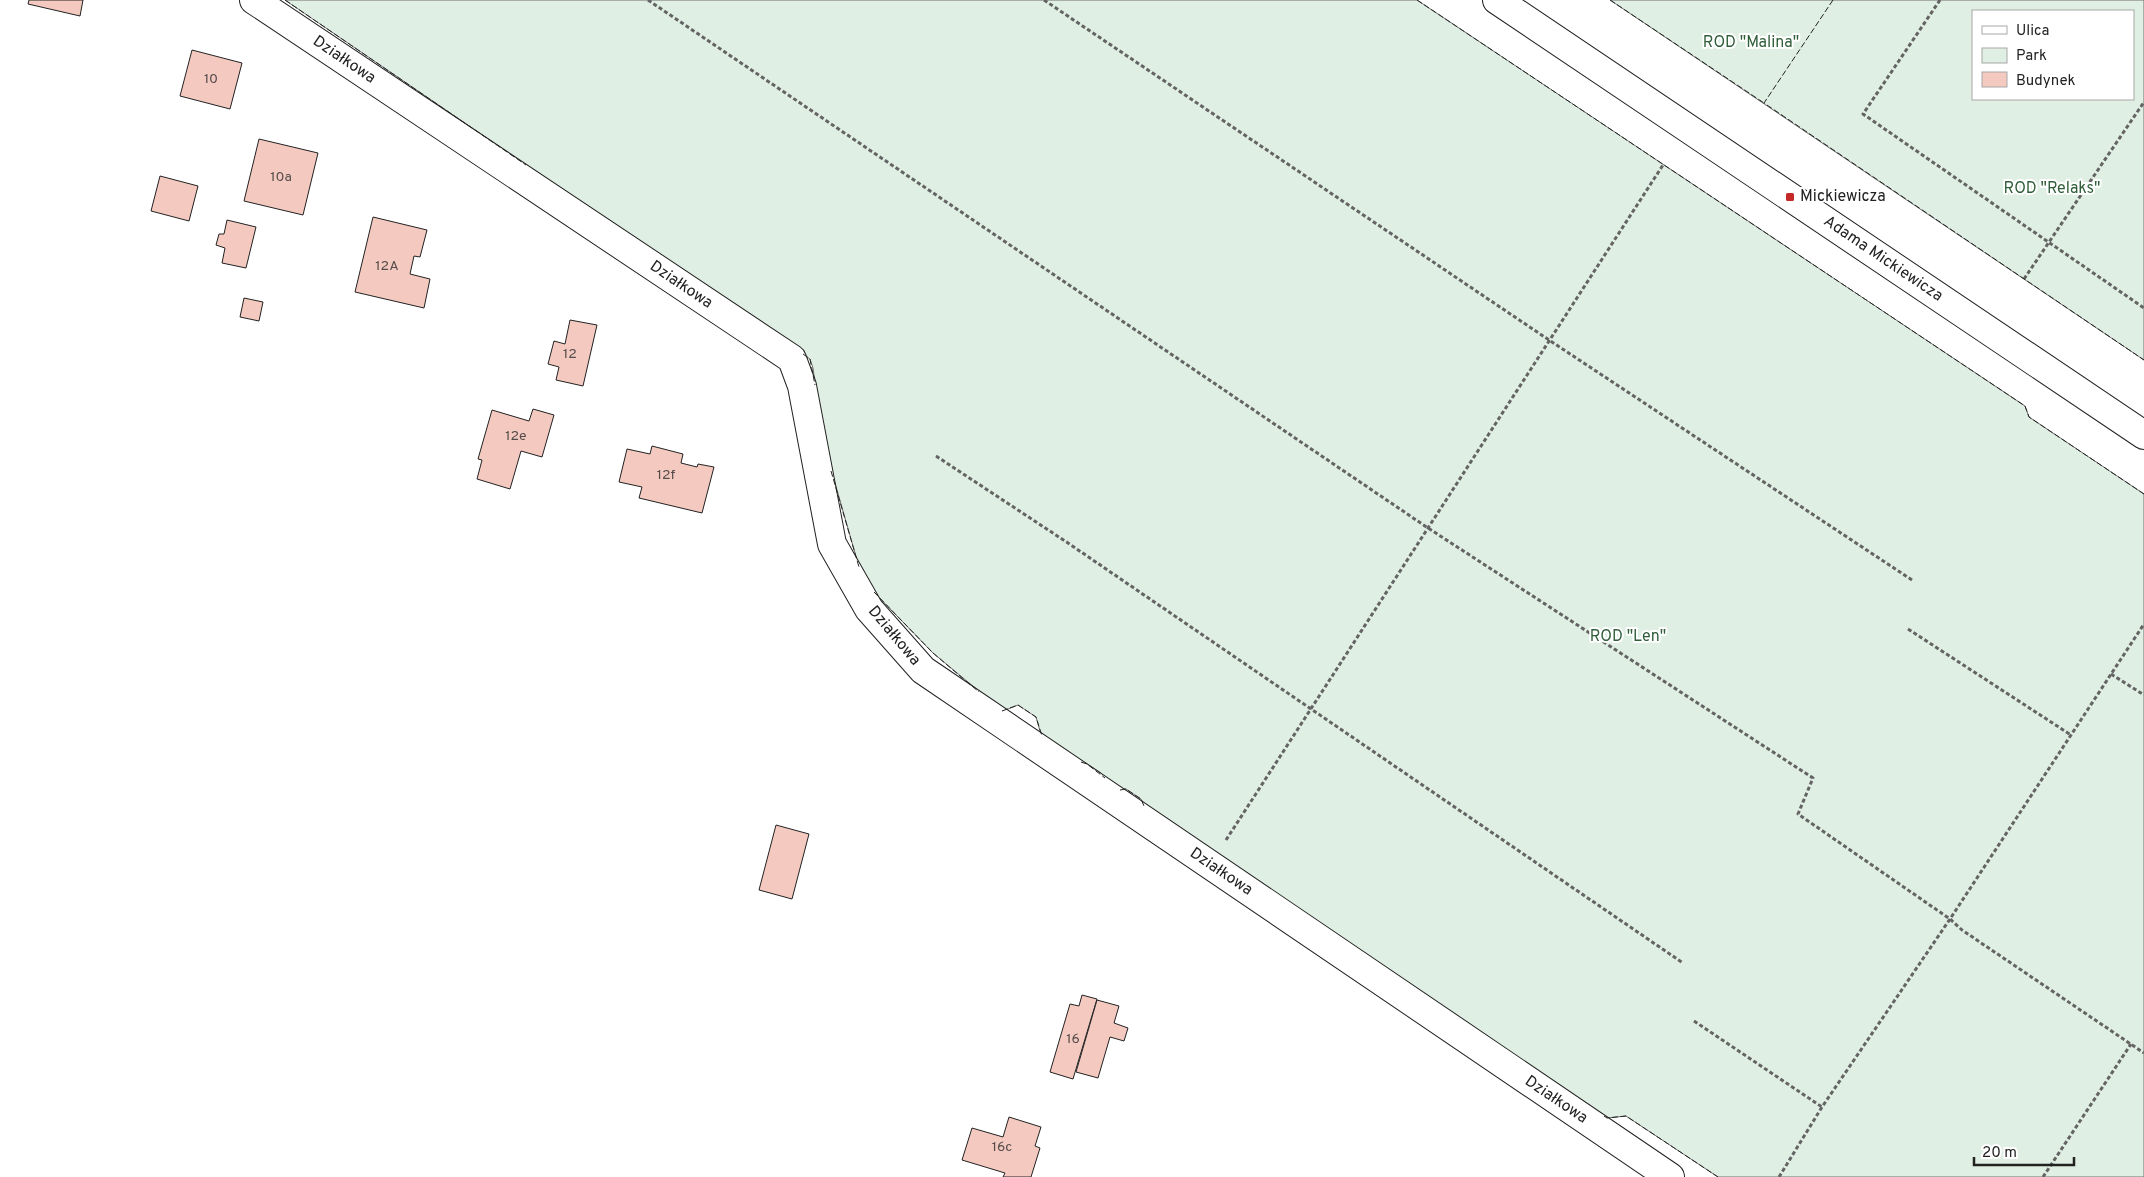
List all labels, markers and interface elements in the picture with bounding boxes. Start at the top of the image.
legend [1972,10,2134,100]
text: Ulica [2016,22,2049,41]
street label: Działkowa [309,32,379,88]
park label: ROD "Malina" [1703,33,1799,53]
text: Park [2016,47,2047,66]
house number: 10 [204,71,218,88]
text: Budynek [2016,72,2075,91]
house number: 10a [270,169,292,186]
park label: ROD "Relaks" [2004,179,2100,199]
place label: Mickiewicza [1800,187,1886,207]
marker: Mickiewicza [1784,191,1796,203]
street label: Adama Mickiewicza [1819,212,1947,306]
street label: Działkowa [646,257,716,313]
house number: 12A [375,258,399,275]
house number: 12 [563,346,577,363]
house number: 12e [505,428,527,445]
house number: 12f [657,467,676,484]
street label: Działkowa [863,602,925,670]
park label: ROD "Len" [1590,627,1666,647]
street label: Działkowa [1186,844,1256,900]
house number: 16 [1066,1031,1080,1048]
street label: Działkowa [1521,1072,1591,1128]
scale bar [1974,1134,2074,1166]
house number: 16c [992,1139,1012,1156]
text: 20 m [1982,1144,2017,1163]

